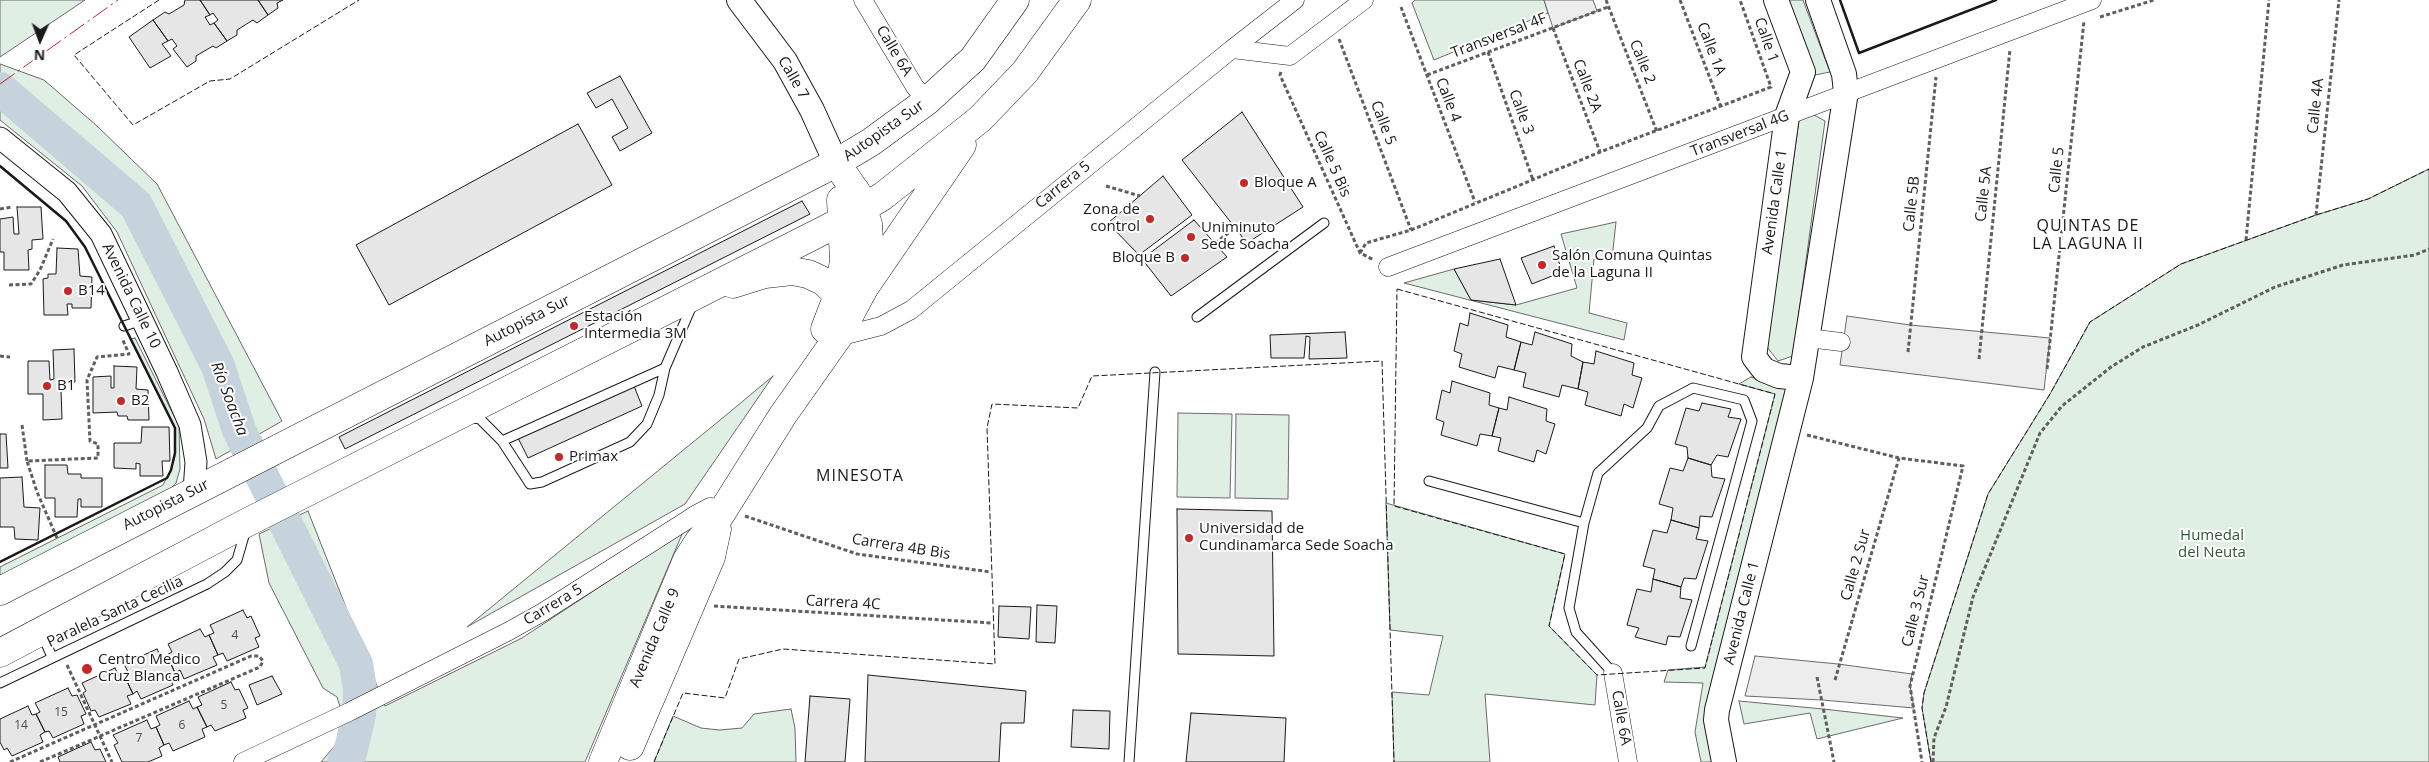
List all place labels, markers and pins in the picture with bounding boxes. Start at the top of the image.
place label: Bloque A [1254,174,1317,192]
marker: Bloque A [1238,177,1250,189]
place label: Zona de control [1083,201,1140,236]
marker: Zona de control [1144,213,1156,225]
place label: Uniminuto Sede Soacha [1201,219,1289,254]
marker: Uniminuto Sede Soacha [1185,231,1197,243]
place label: Salón Comuna Quintas de la Laguna II [1552,247,1712,282]
place label: Bloque B [1112,249,1175,267]
marker: Bloque B [1179,252,1191,264]
marker: Salón Comuna Quintas de la Laguna II [1536,259,1548,271]
place label: B14 [78,282,105,300]
marker: B14 [62,285,74,297]
place label: Estación Intermedia 3M [584,308,687,343]
marker: Estación Intermedia 3M [568,320,580,332]
place label: B1 [57,377,75,395]
marker: B1 [41,380,53,392]
place label: B2 [131,392,149,410]
marker: B2 [115,395,127,407]
place label: Primax [569,448,618,466]
marker: Primax [553,451,565,463]
place label: Universidad de Cundinamarca Sede Soacha [1199,520,1394,555]
marker: Universidad de Cundinamarca Sede Soacha [1183,532,1195,544]
place label: Centro Medico Cruz Blanca [98,651,201,686]
marker: Centro Medico Cruz Blanca [80,662,94,676]

